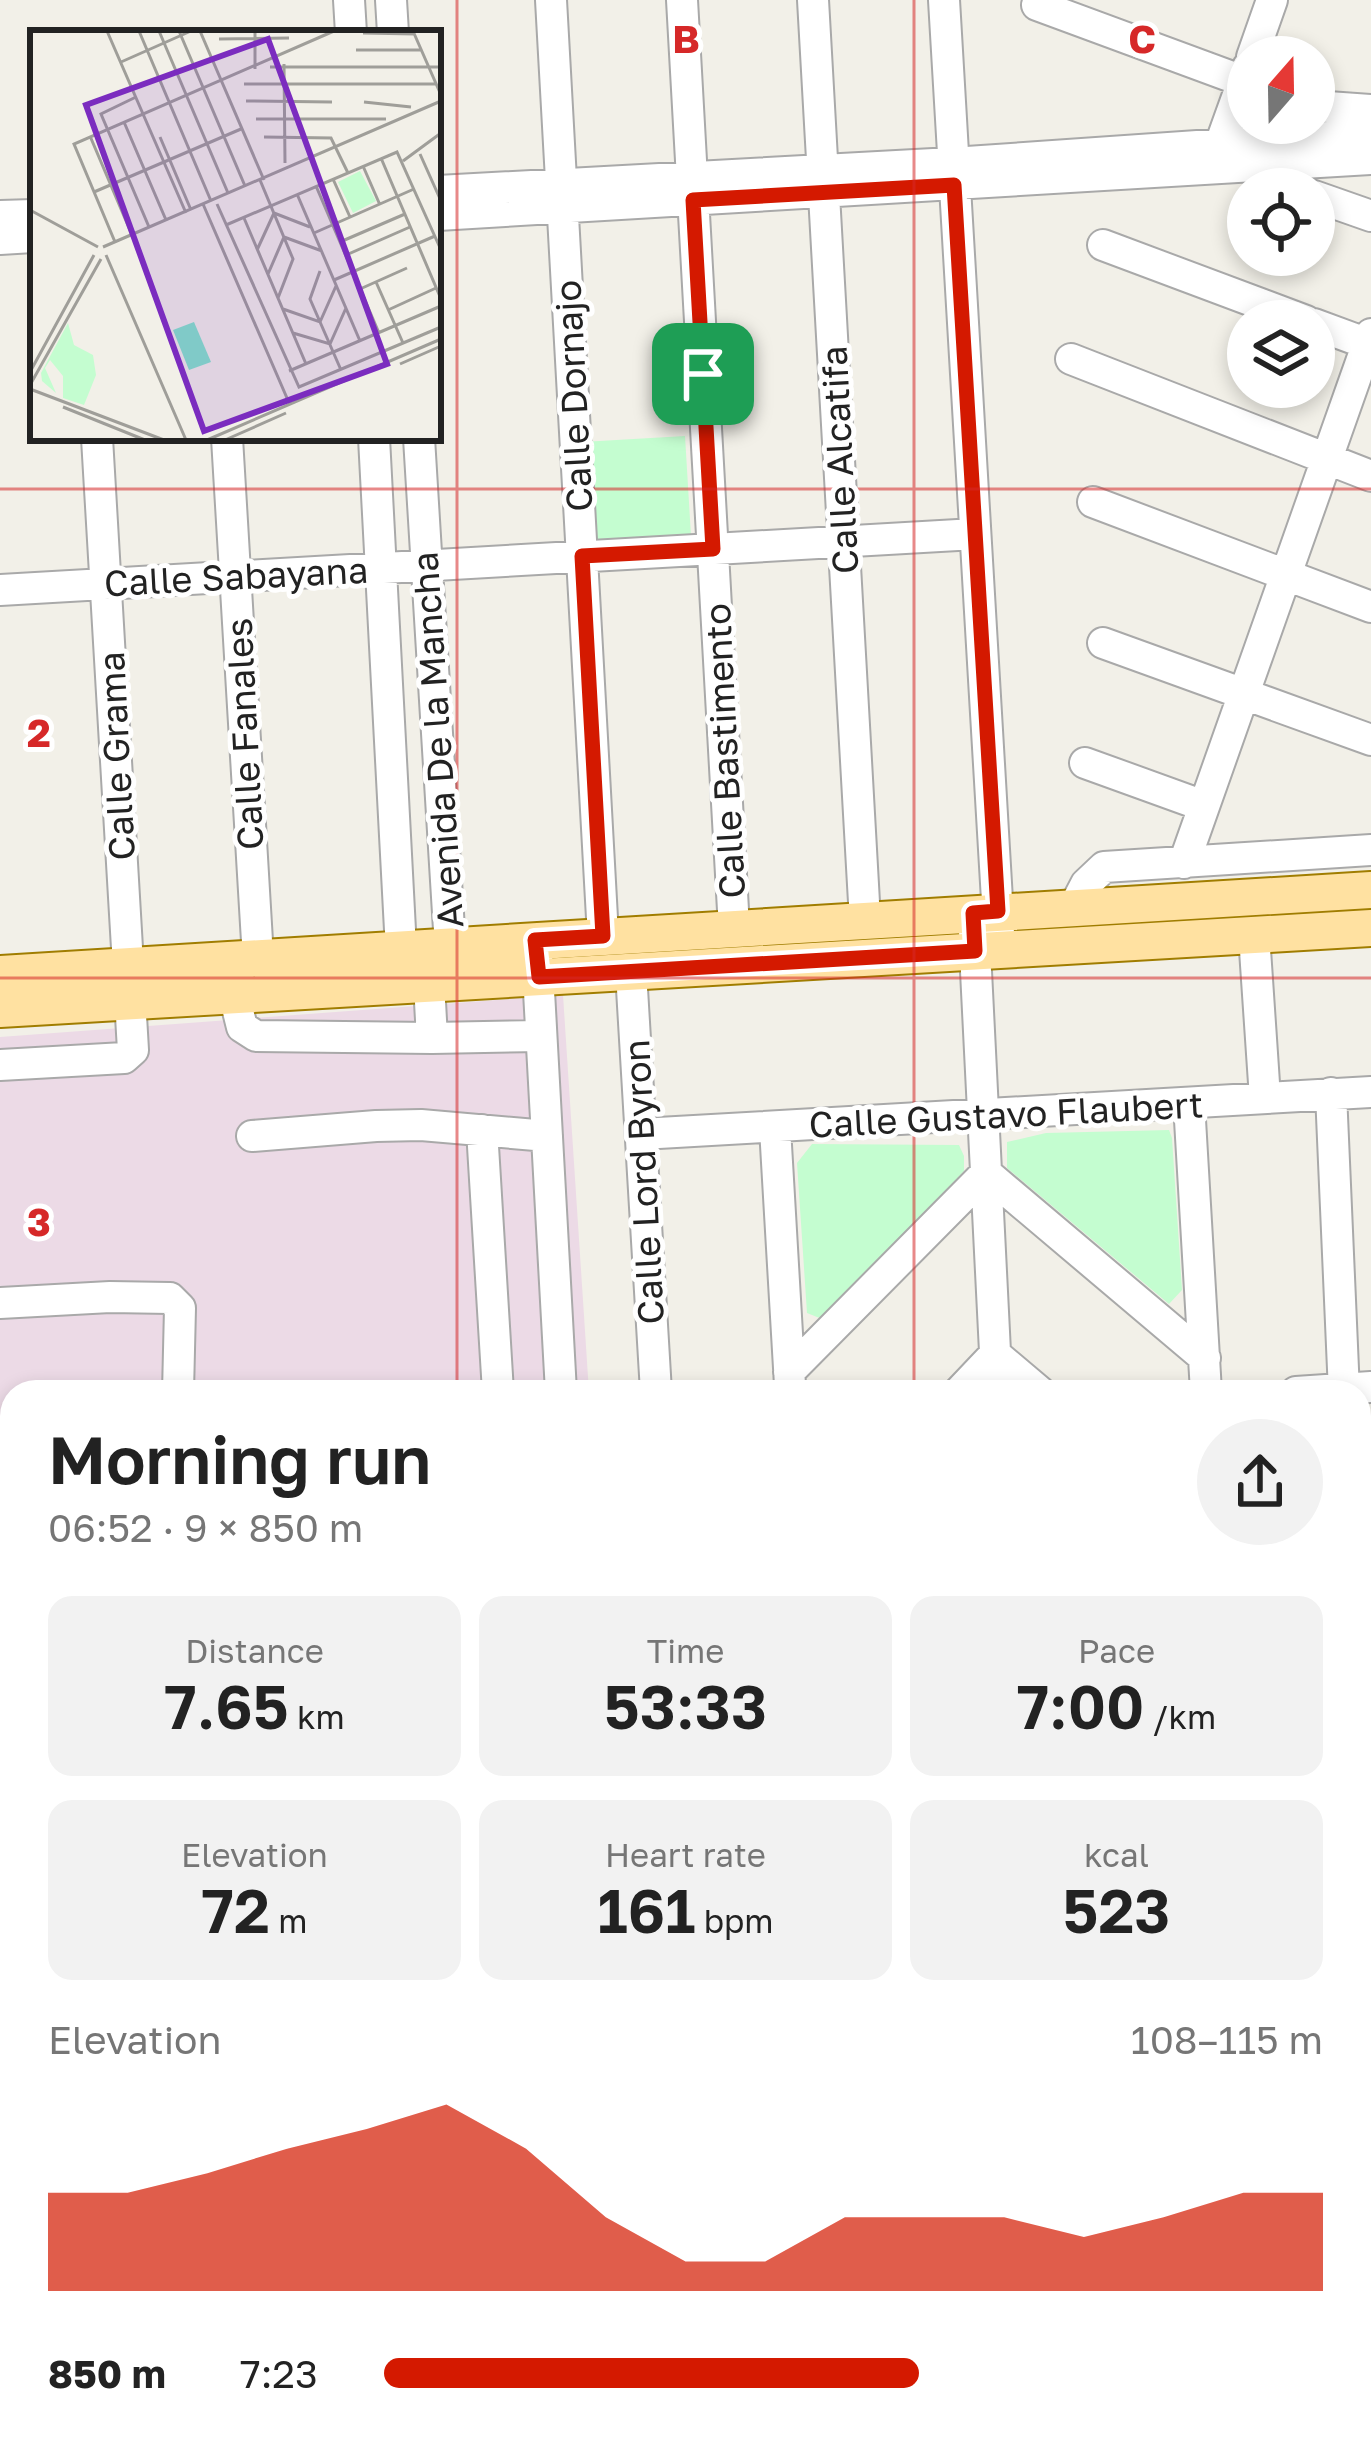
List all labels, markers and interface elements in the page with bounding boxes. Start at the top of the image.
text: B [672,15,700,62]
text: C [1128,15,1156,62]
inset map [30,30,441,441]
north arrow [1227,36,1335,144]
map controls [1227,36,1335,408]
button: locate [1227,168,1335,276]
street label: Calle Dornajo [545,279,601,513]
button: layers [1227,300,1335,408]
pin [652,323,754,425]
icon: arrive [670,341,736,407]
street label: Calle Alcatifa [812,345,866,575]
street label: Calle Sabayana [103,548,369,604]
street label: Avenida De la Mancha [402,550,472,930]
street label: Calle Bastimento [695,602,753,900]
street label: Calle Fanales [216,617,272,851]
street label: Calle Grama [89,651,143,861]
text: 2 [27,709,51,756]
street label: Calle Lord Byron [614,1038,672,1326]
street label: Calle Gustavo Flaubert [808,1082,1204,1146]
text: 3 [27,1198,51,1245]
text: Morning run [48,1419,431,1499]
button: share [1197,1419,1323,1545]
text: 06:52 · 9 × 850 m [48,1504,363,1551]
text: Distance [185,1631,324,1670]
text: Time [647,1631,724,1670]
text: Pace [1078,1631,1155,1670]
text: 7.65 [164,1670,289,1742]
text: 53:33 [604,1670,767,1742]
text: 7:00 [1017,1670,1144,1742]
text: km [289,1697,345,1736]
text: /km [1144,1697,1216,1736]
text: Elevation [181,1835,328,1874]
text: Heart rate [605,1835,766,1874]
text: kcal [1084,1835,1149,1874]
text: 72 [202,1874,270,1946]
text: 161 [598,1874,695,1946]
text: 523 [1062,1874,1171,1946]
text: m [270,1901,307,1940]
text: bpm [695,1901,773,1940]
text: Elevation [48,2016,221,2063]
text: 108–115 m [1131,2016,1323,2063]
text: 850 m [48,2350,166,2397]
text: 7:23 [240,2350,318,2397]

